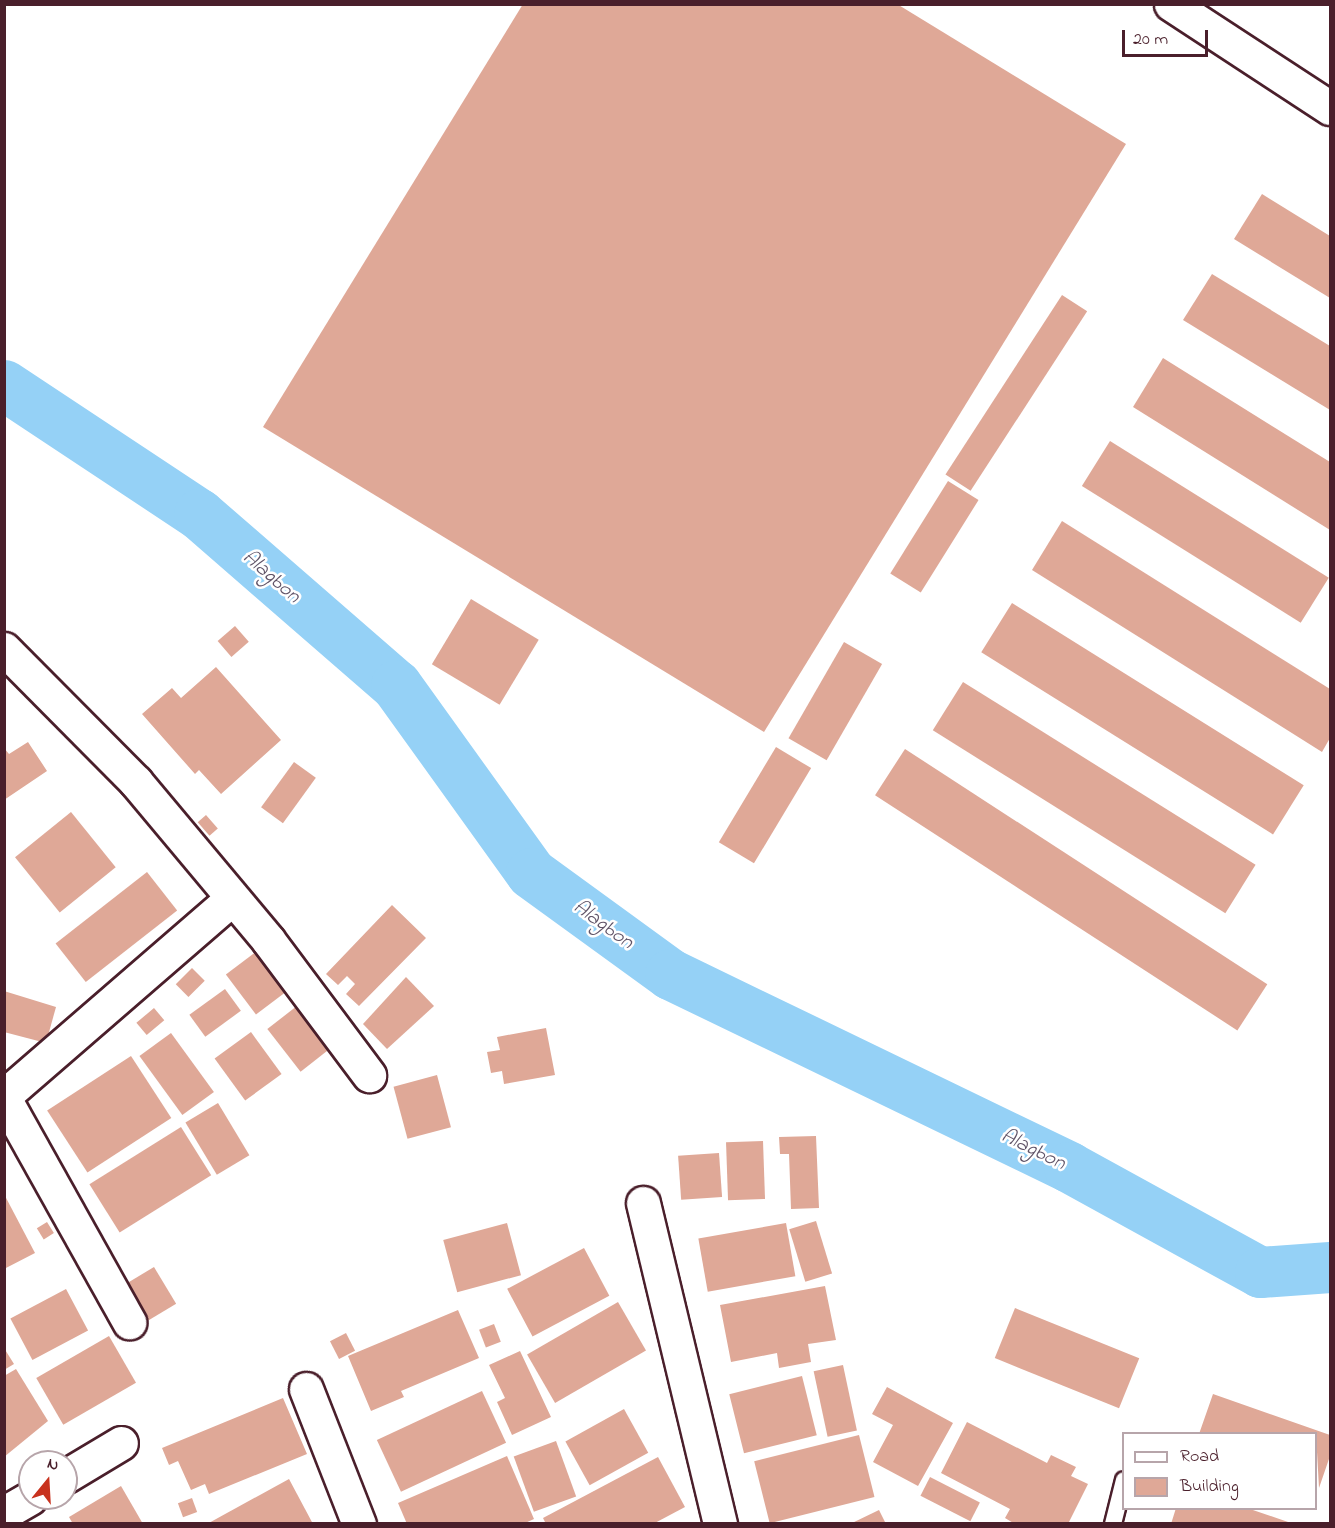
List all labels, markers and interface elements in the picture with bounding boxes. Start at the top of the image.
scale bar [1125,18,1210,56]
text: 20 m [1133,27,1168,53]
water label: Alagbon [237,545,305,609]
water label: Alagbon [568,895,638,955]
water label: Alagbon [997,1124,1069,1176]
legend [1122,1432,1317,1510]
text: Road [1180,1444,1219,1470]
north arrow [18,1450,78,1510]
text: N [44,1452,62,1478]
text: Building [1180,1474,1239,1500]

